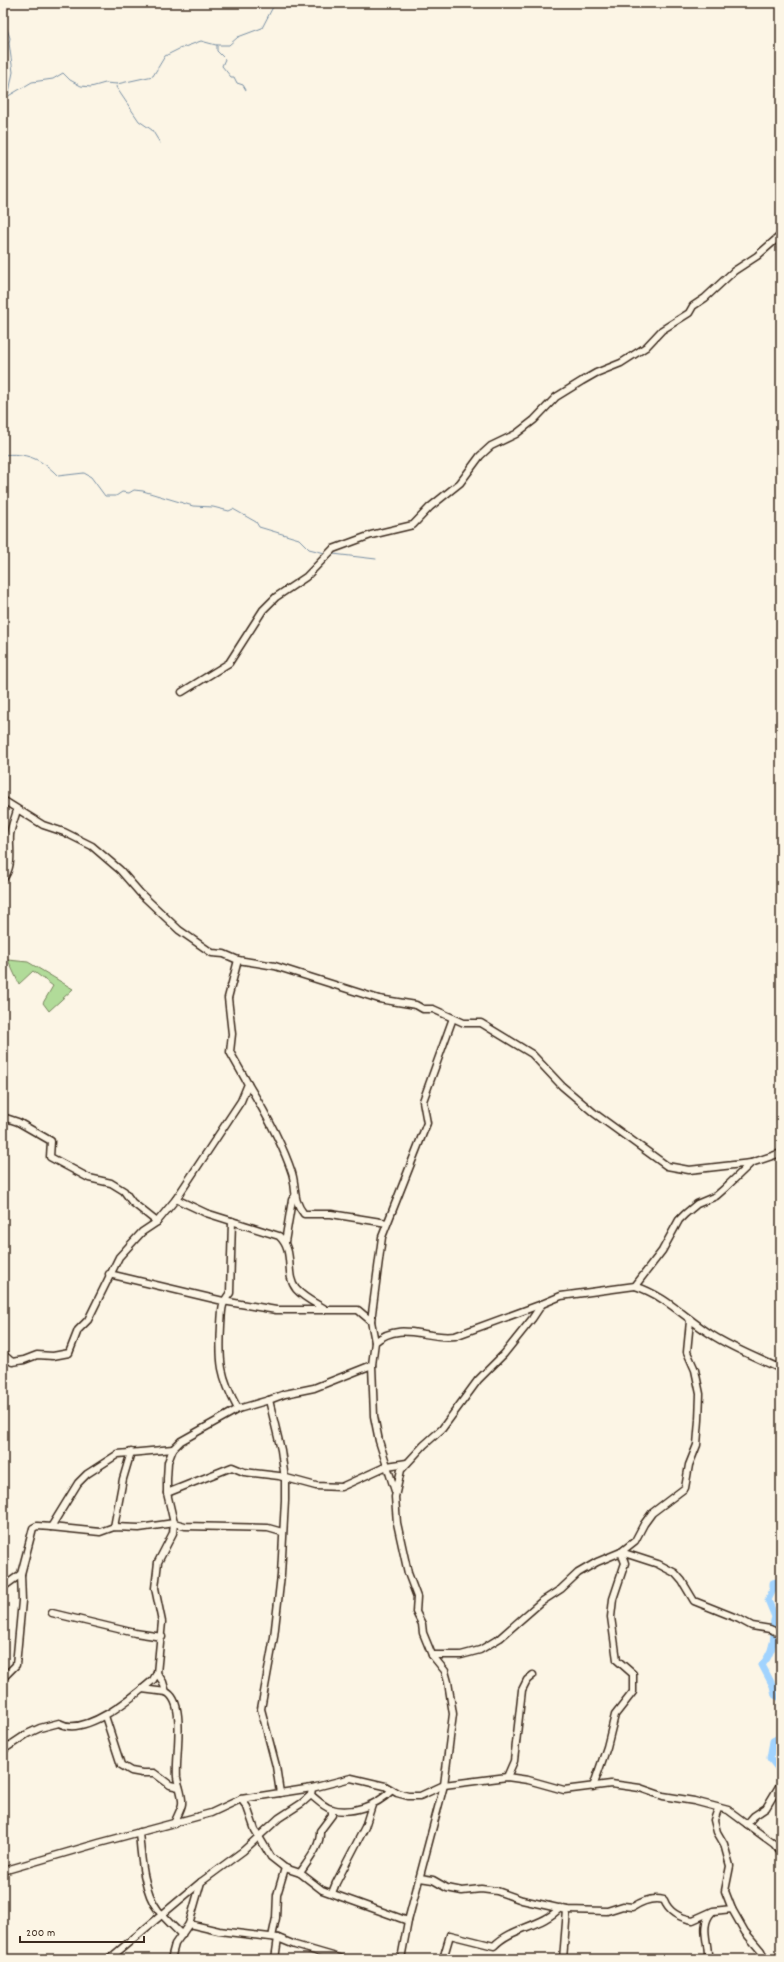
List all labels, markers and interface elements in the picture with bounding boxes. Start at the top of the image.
scale bar [20,1918,144,1944]
text: 200 m [26,1925,55,1942]

